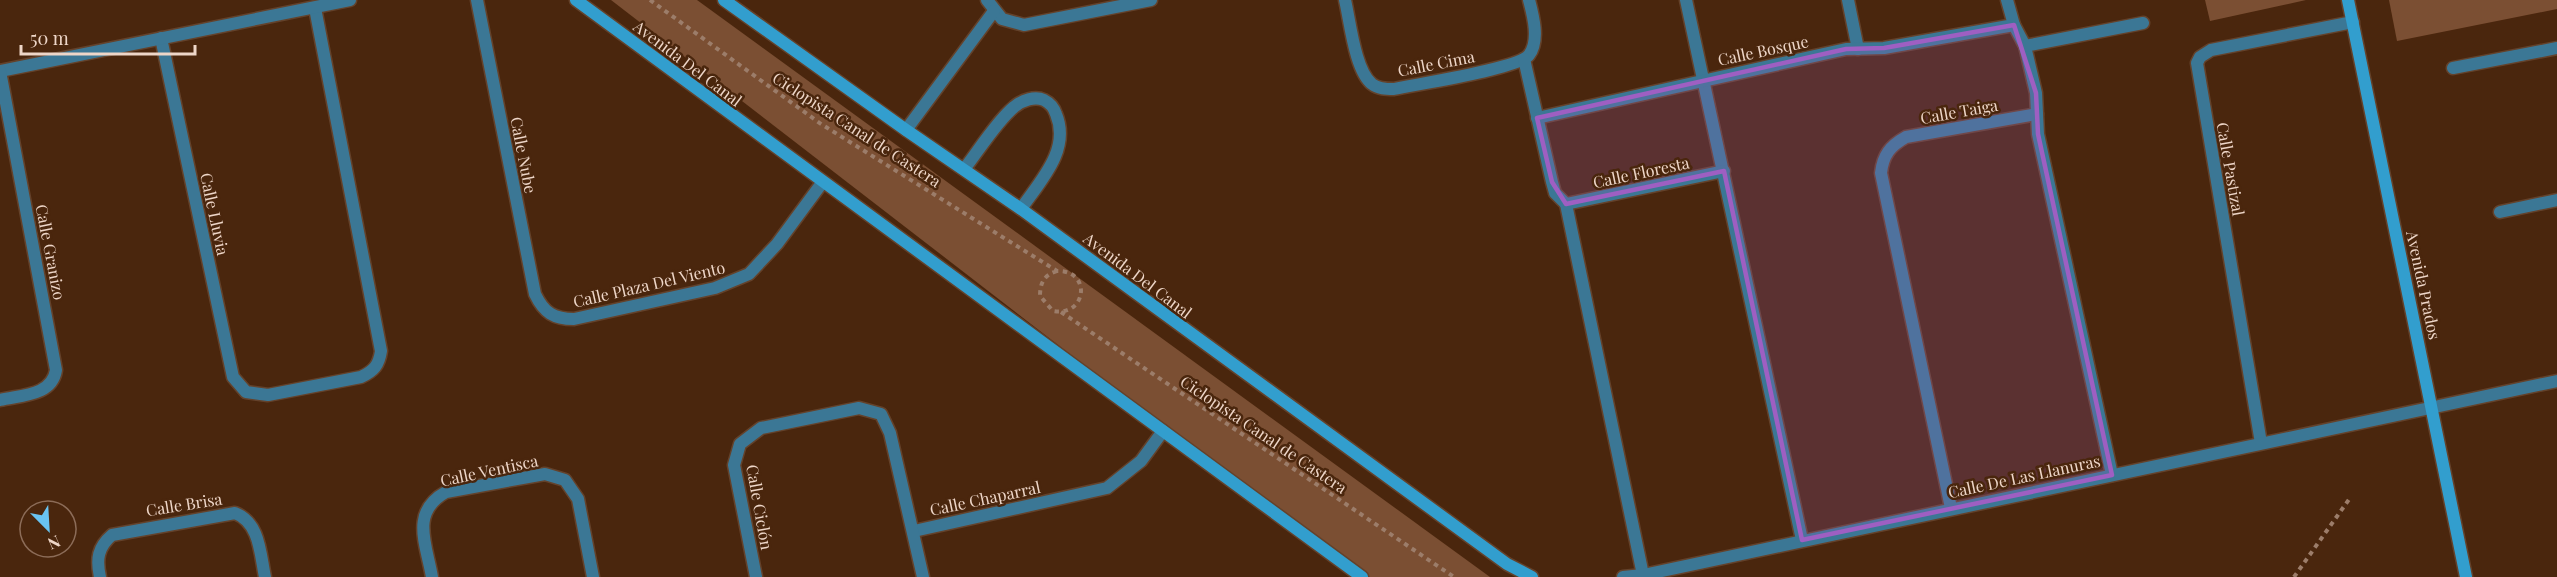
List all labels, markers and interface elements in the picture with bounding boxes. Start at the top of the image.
street label: Avenida Del Canal [629,15,747,111]
scale bar [21,18,195,56]
text: 50 m [30,26,69,50]
street label: Calle Bosque [1716,30,1810,70]
street label: Calle Cima [1396,45,1476,81]
street label: Ciclopista Canal de Castera [769,67,945,191]
street label: Calle Taiga [1919,94,1999,128]
street label: Calle Nube [506,115,542,195]
street label: Calle Pastizal [2212,120,2250,218]
street label: Calle Floresta [1591,152,1691,192]
street label: Calle Lluvia [196,171,234,257]
street label: Calle Granizo [31,202,71,302]
street label: Avenida Del Canal [1079,227,1197,323]
street label: Avenida Prados [2402,228,2446,341]
street label: Calle Plaza Del Viento [571,256,727,312]
street label: Ciclopista Canal de Castera [1177,370,1351,498]
street label: Calle Ventisca [438,449,540,491]
street label: Calle De Las Llanuras [1946,450,2102,502]
street label: Calle Ciclón [742,463,778,552]
street label: Calle Chaparral [928,476,1043,520]
street label: Calle Brisa [144,488,224,520]
north arrow [18,499,78,559]
text: N [44,531,64,555]

